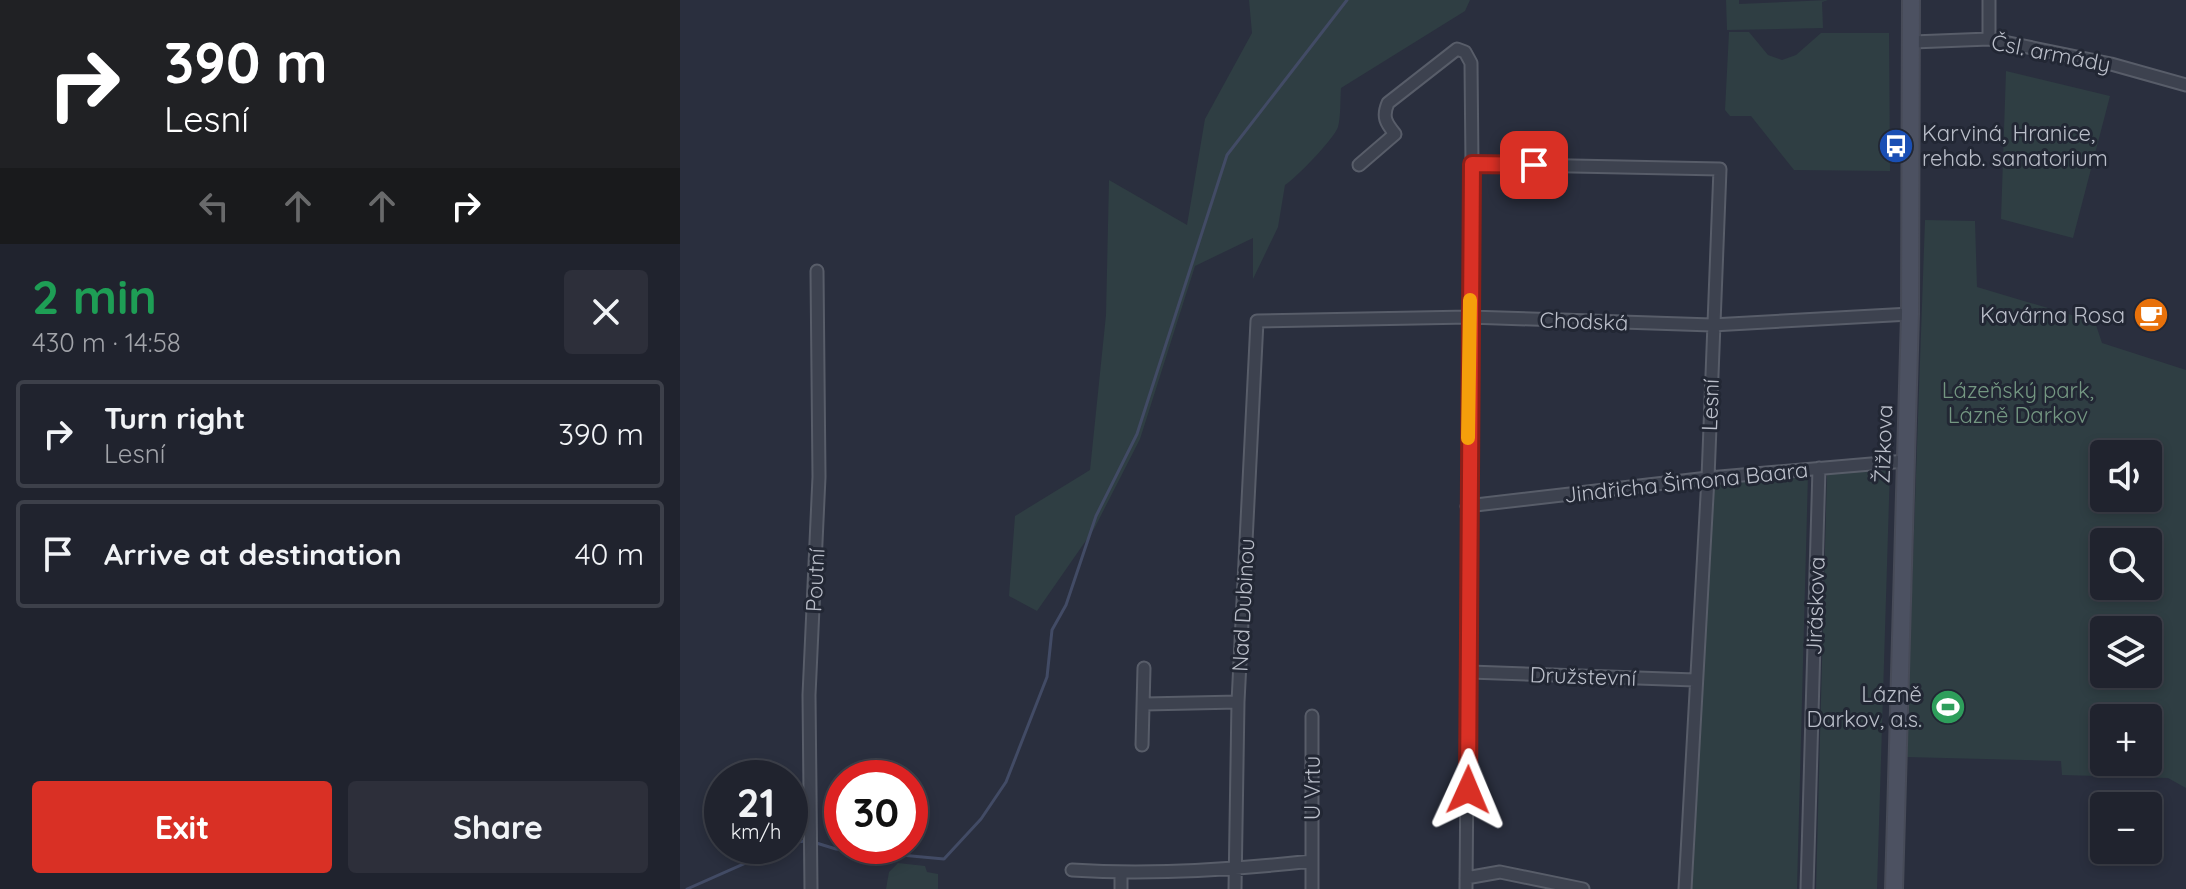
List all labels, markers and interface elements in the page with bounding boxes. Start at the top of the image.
text: 390 m [164,27,328,97]
street label: Čsl. armády [1989,28,2113,78]
icon: right [32,32,136,136]
text: Lesní [164,96,249,141]
place label: Karviná, Hranice, rehab. sanatorium [1922,119,2108,172]
bus stop icon: Karviná, Hranice, rehab. sanatorium [1877,127,1915,165]
pin [1500,131,1568,199]
icon: arrive [1512,143,1556,187]
icon: left [192,184,236,228]
icon: ahead [276,184,320,228]
icon: ahead [360,184,404,228]
icon: right [444,184,488,228]
text: 2 min [32,266,157,326]
button: close [564,270,648,354]
cafe icon: Kavárna Rosa [2132,296,2170,334]
place label: Kavárna Rosa [1980,301,2125,329]
street label: Chodská [1539,305,1629,337]
text: 430 m · 14:58 [32,326,181,359]
park label: Lázeňský park, Lázně Darkov [1942,376,2094,429]
street label: Lesní [1695,378,1725,431]
text: Turn right [104,399,245,437]
street label: Žižkova [1868,404,1898,484]
icon: right [36,412,80,456]
text: 390 m [558,415,644,453]
text: Lesní [104,437,165,470]
map controls [2090,440,2162,864]
button: sound [2090,440,2162,512]
street label: Jindřicha Šimona Baara [1563,455,1809,509]
button: search [2090,528,2162,600]
icon: arrive [36,532,80,576]
text: Arrive at destination [104,535,402,573]
text: 40 m [575,535,644,573]
street label: Nad Dubinou [1226,538,1260,672]
street label: Poutní [799,547,831,612]
street label: Jiráskova [1799,556,1831,656]
button: layers [2090,616,2162,688]
street label: Družstevní [1529,660,1637,692]
place label: Lázně Darkov, a.s. [1806,680,1922,733]
sports icon: Lázně Darkov, a.s. [1929,688,1967,726]
button: + [2090,704,2162,776]
position arrow [1426,748,1510,832]
street label: U Vrtu [1298,756,1326,820]
speed limit sign: 30 [824,760,928,864]
text: 21 [737,777,775,827]
button: Exit [32,781,332,873]
button: Share [348,781,648,873]
button: − [2090,792,2162,864]
text: km/h [731,819,781,844]

